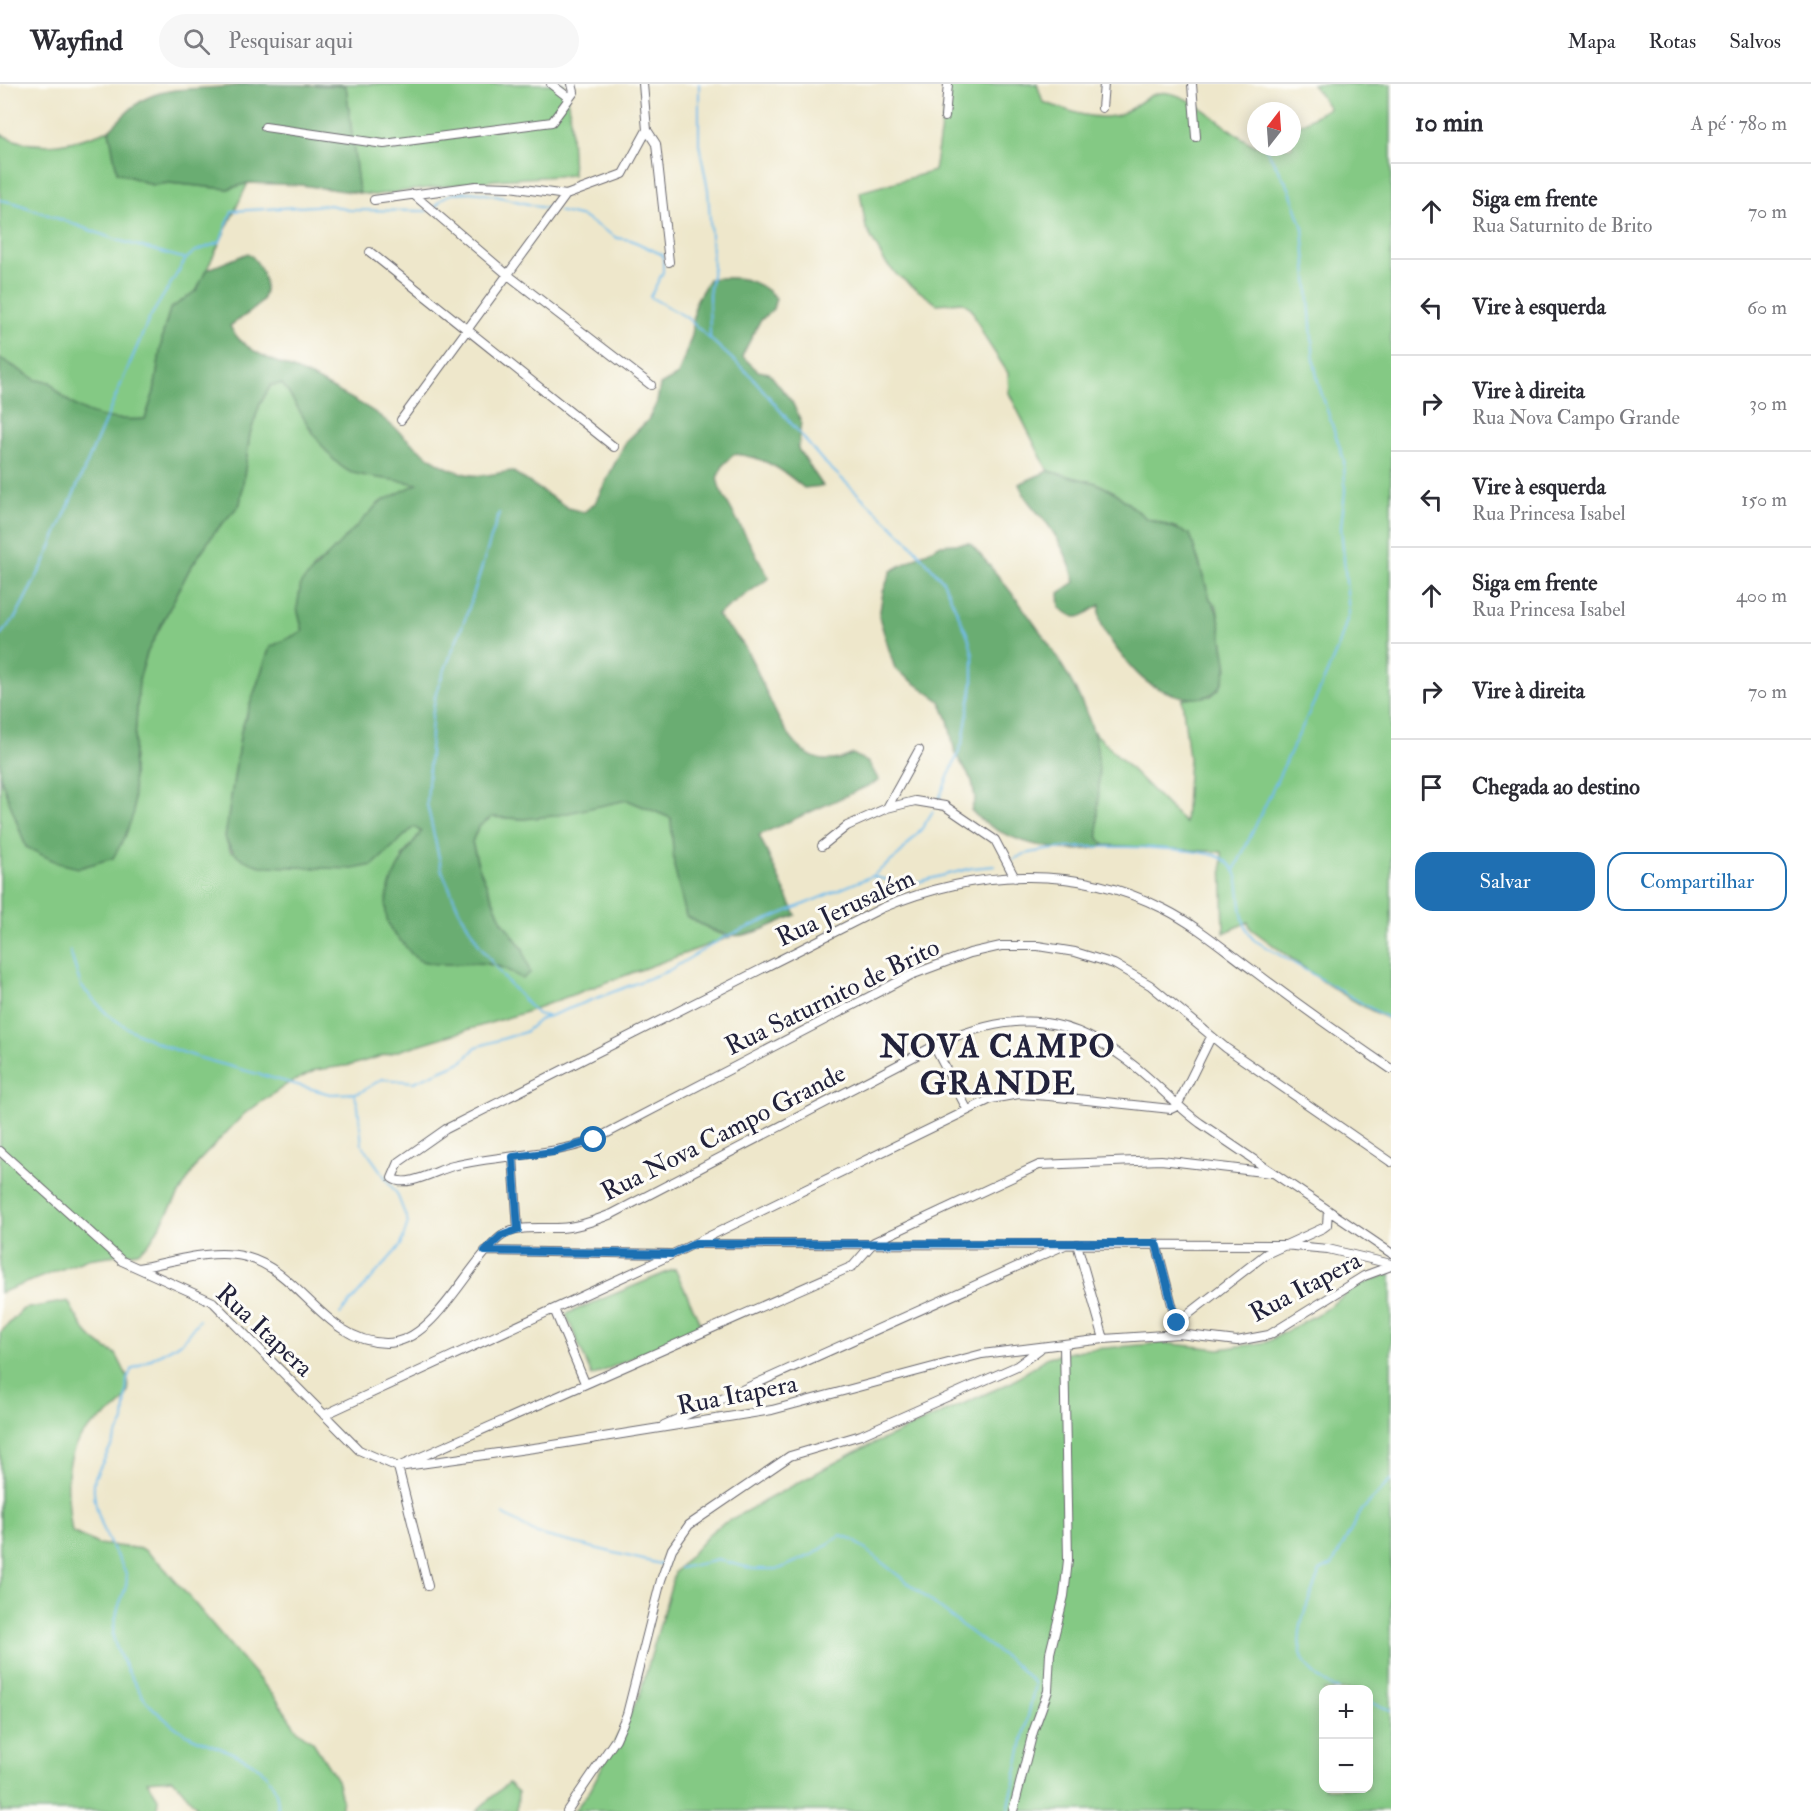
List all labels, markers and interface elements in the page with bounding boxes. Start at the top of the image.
search box [159,14,579,68]
text: Wayfind [30,24,123,59]
icon: search [180,25,213,58]
text: Pesquisar aqui [228,27,353,55]
text: Mapa [1568,28,1616,55]
text: Rotas [1649,28,1696,55]
text: Salvos [1729,28,1781,55]
north arrow [1247,102,1301,156]
text: 10 min [1415,107,1483,139]
text: A pé · 780 m [1691,111,1787,136]
text: Siga em frente [1472,185,1597,213]
icon: ahead [1415,195,1448,228]
text: 70 m [1748,199,1787,224]
text: Rua Saturnito de Brito [1472,213,1652,238]
icon: left [1415,291,1448,324]
text: Vire à esquerda [1472,293,1606,321]
text: 60 m [1747,295,1787,320]
text: Vire à direita [1472,377,1585,405]
icon: right [1415,387,1448,420]
text: 30 m [1749,391,1787,416]
text: Rua Nova Campo Grande [1472,405,1680,430]
text: Vire à esquerda [1472,473,1606,501]
icon: left [1415,483,1448,516]
text: 150 m [1741,487,1787,512]
text: Rua Princesa Isabel [1472,501,1626,526]
text: Siga em frente [1472,569,1597,597]
icon: ahead [1415,579,1448,612]
text: 400 m [1736,583,1787,608]
text: Rua Princesa Isabel [1472,597,1626,622]
icon: right [1415,675,1448,708]
text: Vire à direita [1472,677,1585,705]
text: 70 m [1748,679,1787,704]
icon: arrive [1415,771,1448,804]
text: Chegada ao destino [1472,773,1640,801]
button: Salvar [1415,852,1595,911]
button: Compartilhar [1607,852,1787,911]
street label: Rua Jerusalém [771,862,920,954]
street label: Rua Saturnito de Brito [720,931,945,1063]
district label: NOVA CAMPO GRANDE [879,1027,1116,1104]
street label: Rua Nova Campo Grande [596,1057,852,1209]
route start [580,1126,606,1152]
street label: Rua Itapera [1244,1244,1367,1330]
street label: Rua Itapera [208,1278,320,1385]
route end [1163,1309,1189,1335]
street label: Rua Itapera [674,1368,800,1423]
map controls [1319,1685,1373,1793]
button: + [1319,1685,1373,1739]
button: − [1319,1739,1373,1793]

